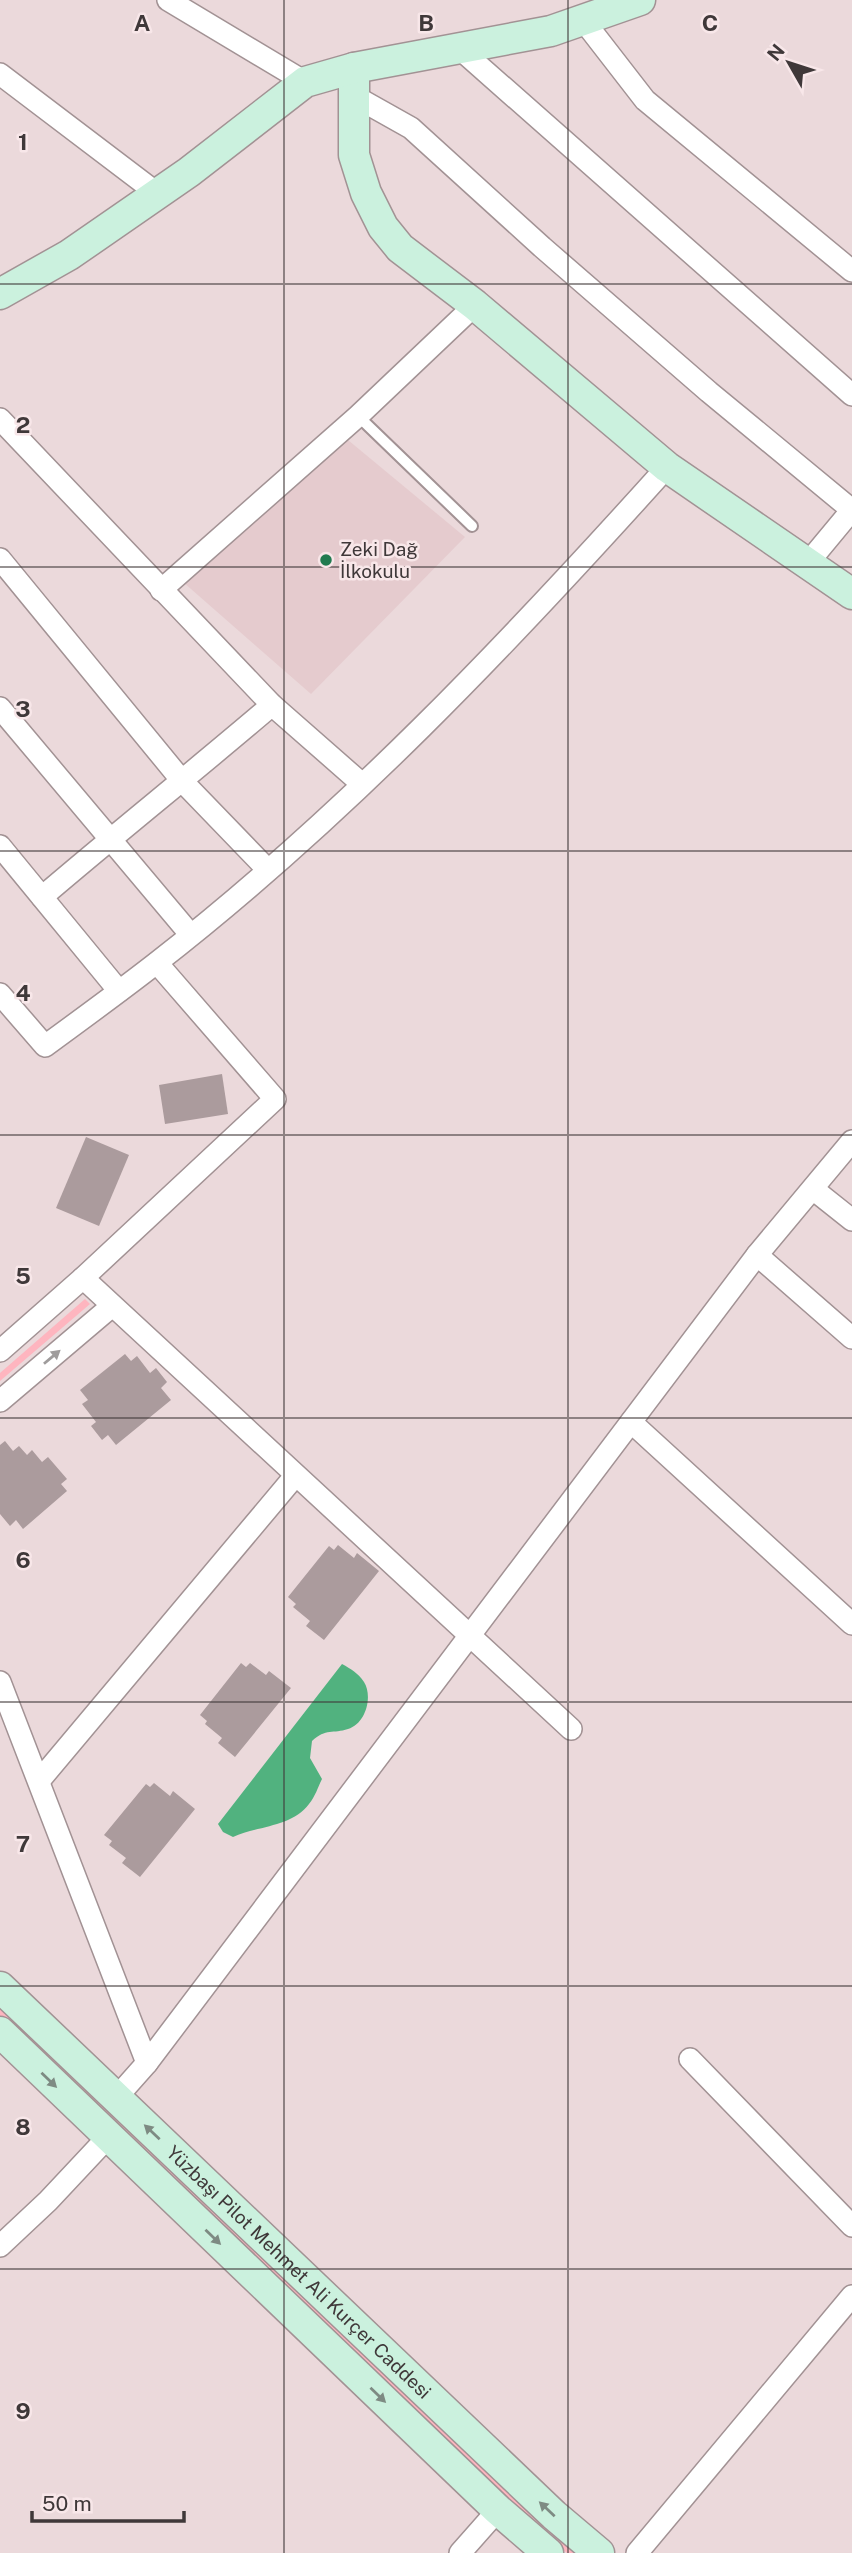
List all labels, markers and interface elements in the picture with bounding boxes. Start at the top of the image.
text: A [134,9,151,36]
text: B [418,9,434,36]
text: C [702,9,718,36]
north arrow [754,28,824,98]
text: N [763,40,789,65]
text: 1 [18,128,28,155]
text: 2 [16,411,30,438]
place label: Zeki Dağ İlkokulu [340,538,418,582]
marker: Zeki Dağ İlkokulu [318,552,334,568]
text: 3 [15,695,31,722]
text: 4 [15,979,31,1006]
text: 5 [15,1262,31,1289]
one-way arrow [43,1349,61,1365]
text: 6 [15,1546,31,1573]
text: 7 [16,1830,30,1857]
one-way arrow [40,2071,57,2087]
text: 8 [15,2113,31,2140]
one-way arrow [143,2124,161,2140]
street label: Yüzbaşı Pilot Mehmet Ali Kurçer Caddesi [162,2141,436,2403]
one-way arrow [204,2229,221,2245]
one-way arrow [369,2386,386,2402]
text: 9 [15,2397,31,2424]
scale bar [32,2480,184,2524]
text: 50 m [42,2491,92,2516]
one-way arrow [539,2501,556,2517]

